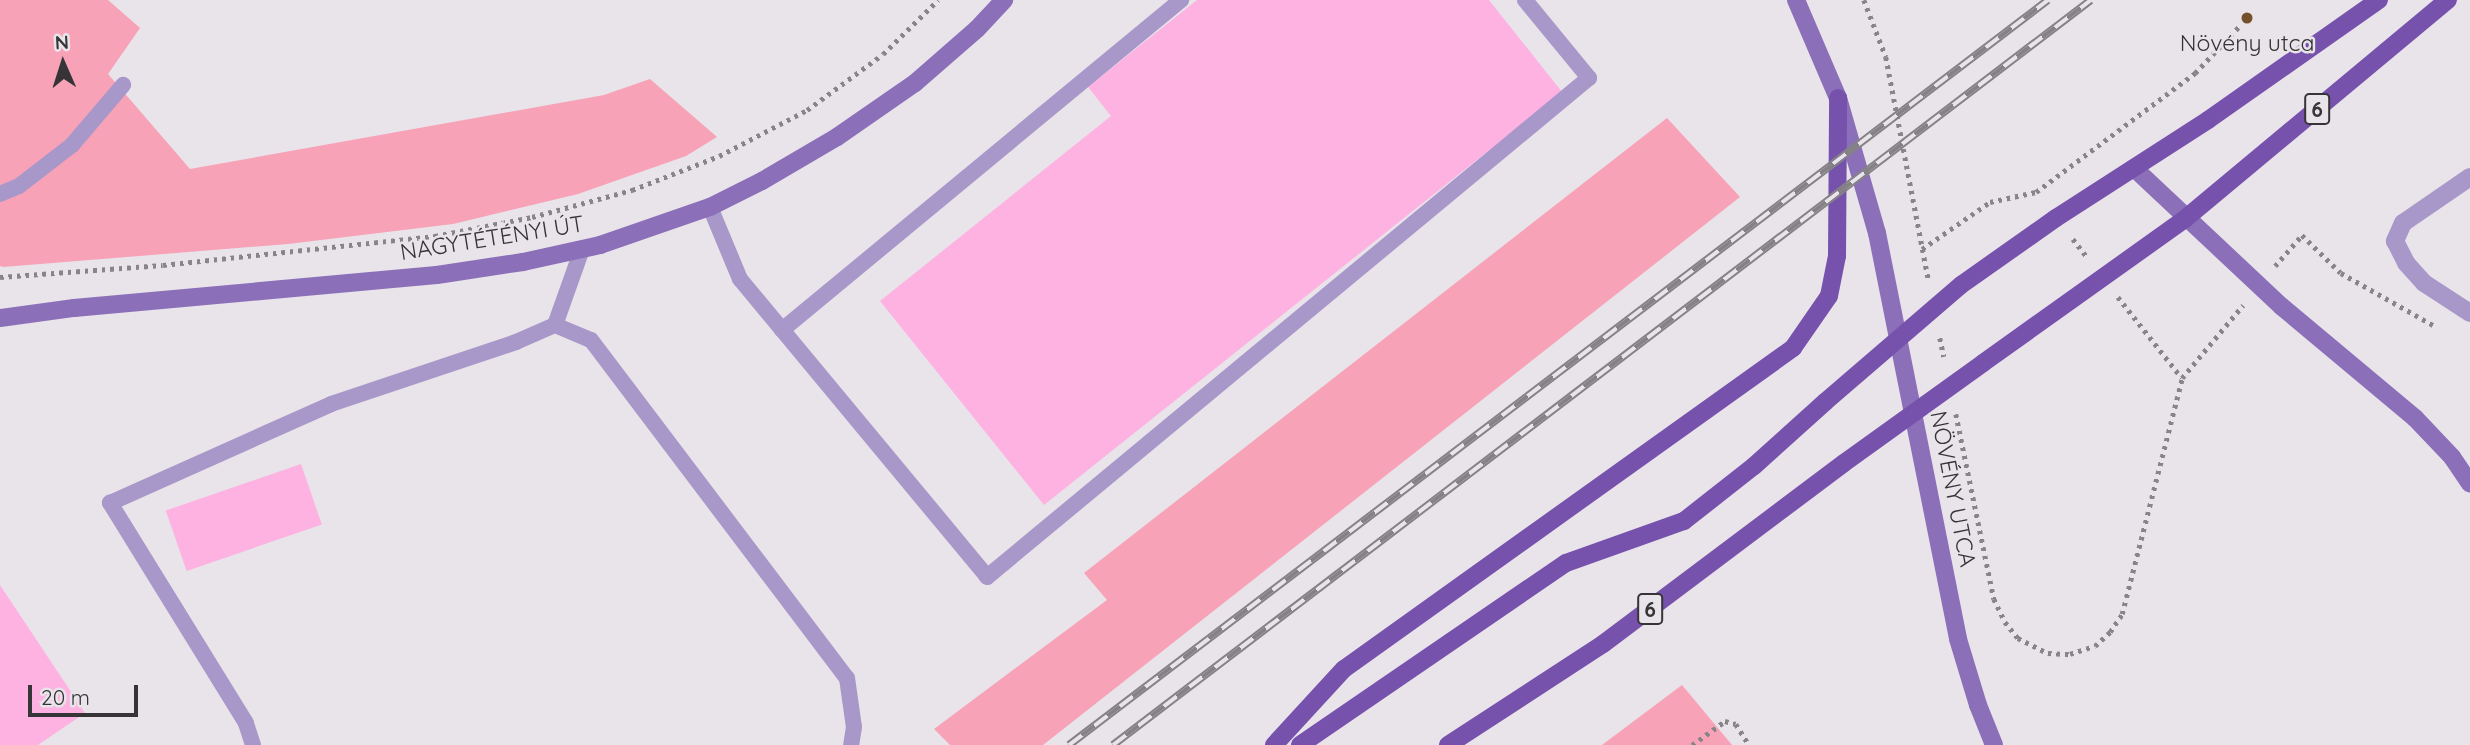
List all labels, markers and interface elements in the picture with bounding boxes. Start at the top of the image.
marker: Növény utca [2239,10,2255,26]
north arrow [28,28,98,98]
place label: Növény utca [2180,29,2314,57]
text: N [54,30,70,54]
road number: 6 [2303,92,2331,126]
street label: NAGYTÉTÉNYI ÚT [398,210,586,266]
street label: NÖVÉNY UTCA [1924,409,1982,569]
road number: 6 [1636,592,1664,626]
scale bar [32,672,142,716]
text: 20 m [41,684,90,710]

